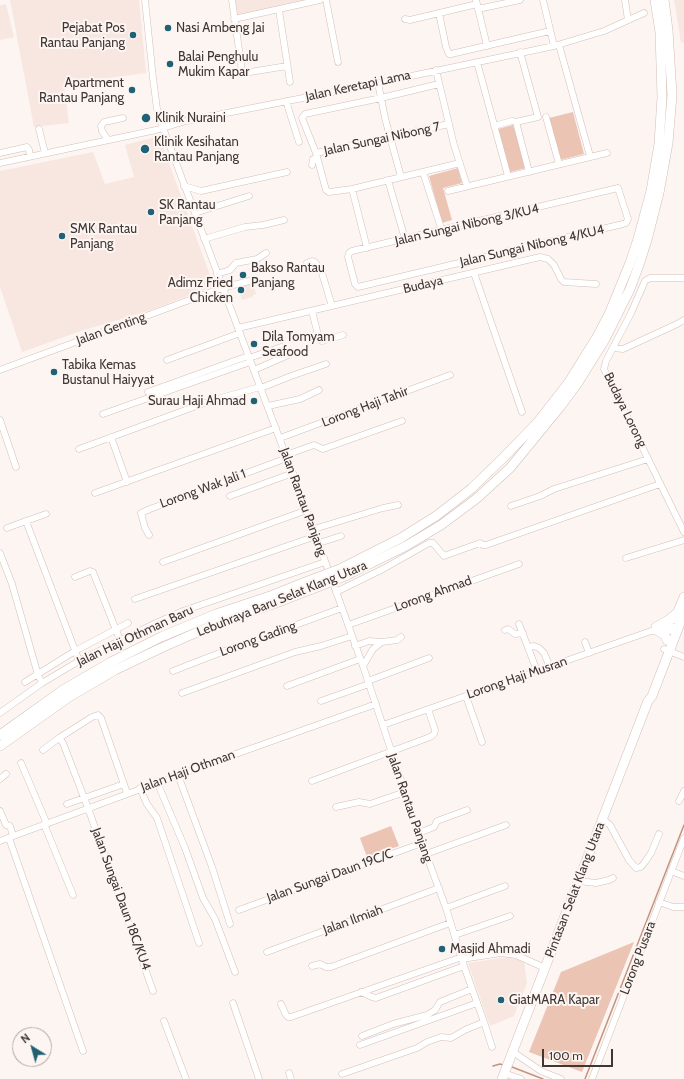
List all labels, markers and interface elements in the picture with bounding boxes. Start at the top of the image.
place label: Pejabat Pos Rantau Panjang [40,20,125,51]
place label: Nasi Ambeng Jai [176,20,264,36]
marker: Nasi Ambeng Jai [163,23,173,33]
marker: Pejabat Pos Rantau Panjang [128,30,138,40]
place label: Balai Penghulu Mukim Kapar [178,49,258,80]
marker: Balai Penghulu Mukim Kapar [165,59,175,69]
street label: Jalan Keretapi Lama [304,67,412,105]
place label: Apartment Rantau Panjang [39,75,124,106]
marker: Apartment Rantau Panjang [127,85,137,95]
place label: Klinik Nuraini [155,110,226,126]
marker: Klinik Nuraini [140,112,152,124]
street label: Jalan Sungai Nibong 7 [323,119,441,159]
place label: Klinik Kesihatan Rantau Panjang [154,134,239,165]
marker: Klinik Kesihatan Rantau Panjang [139,143,151,155]
place label: SK Rantau Panjang [159,197,215,228]
street label: Jalan Sungai Nibong 3/KU4 [394,201,540,249]
marker: SK Rantau Panjang [146,207,156,217]
place label: SMK Rantau Panjang [70,221,137,252]
street label: Jalan Sungai Nibong 4/KU4 [458,222,606,270]
marker: SMK Rantau Panjang [57,231,67,241]
place label: Bakso Rantau Panjang [251,260,325,291]
marker: Bakso Rantau Panjang [238,270,248,280]
street label: Budaya [402,273,444,297]
place label: Adimz Fried Chicken [168,275,233,306]
marker: Adimz Fried Chicken [236,285,246,295]
street label: Jalan Genting [74,309,148,349]
place label: Dila Tomyam Seafood [262,329,335,360]
marker: Dila Tomyam Seafood [249,339,259,349]
place label: Tabika Kemas Bustanul Haiyyat [62,357,154,388]
marker: Tabika Kemas Bustanul Haiyyat [49,367,59,377]
street label: Budaya Lorong [600,370,650,450]
street label: Lorong Haji Tahir [320,383,410,431]
place label: Surau Haji Ahmad [148,393,246,409]
marker: Surau Haji Ahmad [249,396,259,406]
street label: Jalan Rantau Panjang [276,446,330,558]
street label: Lorong Wak Jali 1 [158,466,248,512]
street label: Lebuhraya Baru Selat Klang Utara [195,558,369,640]
street label: Lorong Ahmad [392,573,474,615]
street label: Jalan Haji Othman Baru [74,602,196,670]
street label: Lorong Gading [218,618,298,660]
street label: Lorong Haji Musran [465,654,569,702]
street label: Jalan Haji Othman [139,747,237,795]
street label: Jalan Rantau Panjang [384,752,436,864]
street label: Pintasan Selat Klang Utara [542,820,608,960]
street label: Jalan Sungai Daun 18C/KU4 [88,826,154,972]
street label: Jalan Sungai Daun 19C/C [265,846,395,906]
street label: Jalan Ilmiah [321,902,385,938]
street label: Lorong Pusara [617,919,659,997]
place label: Masjid Ahmadi [450,941,530,957]
marker: Masjid Ahmadi [437,944,447,954]
place label: GiatMARA Kapar [509,992,599,1008]
marker: GiatMARA Kapar [496,995,506,1005]
north arrow [12,1027,52,1067]
text: N [18,1030,33,1046]
scale bar [544,1041,615,1067]
text: 100 m [549,1048,583,1063]

